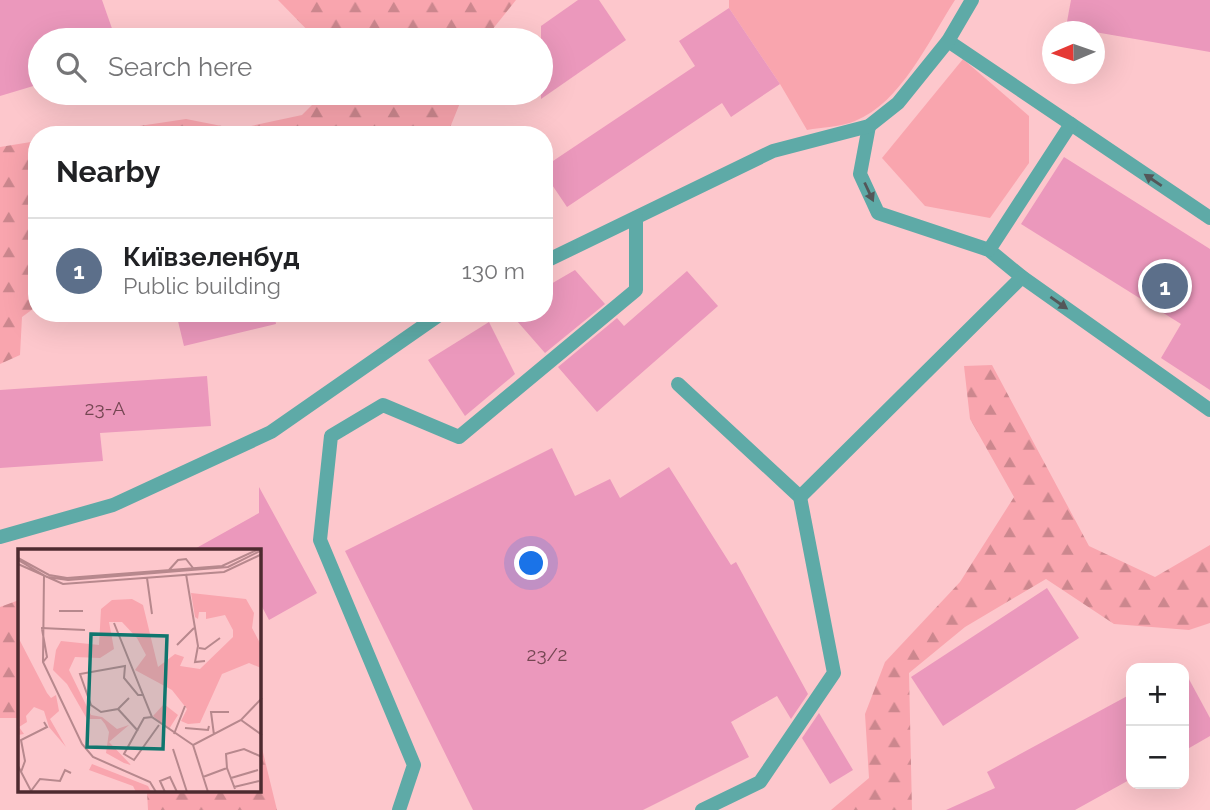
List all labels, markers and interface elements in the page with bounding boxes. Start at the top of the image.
north arrow [1042,21,1105,84]
search box [28,28,553,105]
icon: search [52,48,90,86]
text: Search here [108,52,252,82]
text: Nearby [56,154,160,189]
one-way arrow [1144,173,1163,186]
one-way arrow [863,182,875,202]
text: Київзеленбуд [123,242,300,272]
text: 1 [73,257,85,284]
text: 130 m [462,257,525,284]
pin: 1 [1142,260,1188,312]
text: Public building [123,272,281,299]
one-way arrow [1050,296,1068,310]
house number: 23-А [85,397,126,419]
your location [514,546,548,580]
inset map [18,549,261,792]
house number: 23/2 [527,643,567,665]
map controls [1126,663,1189,789]
button: + [1126,663,1189,726]
button: − [1126,726,1189,789]

